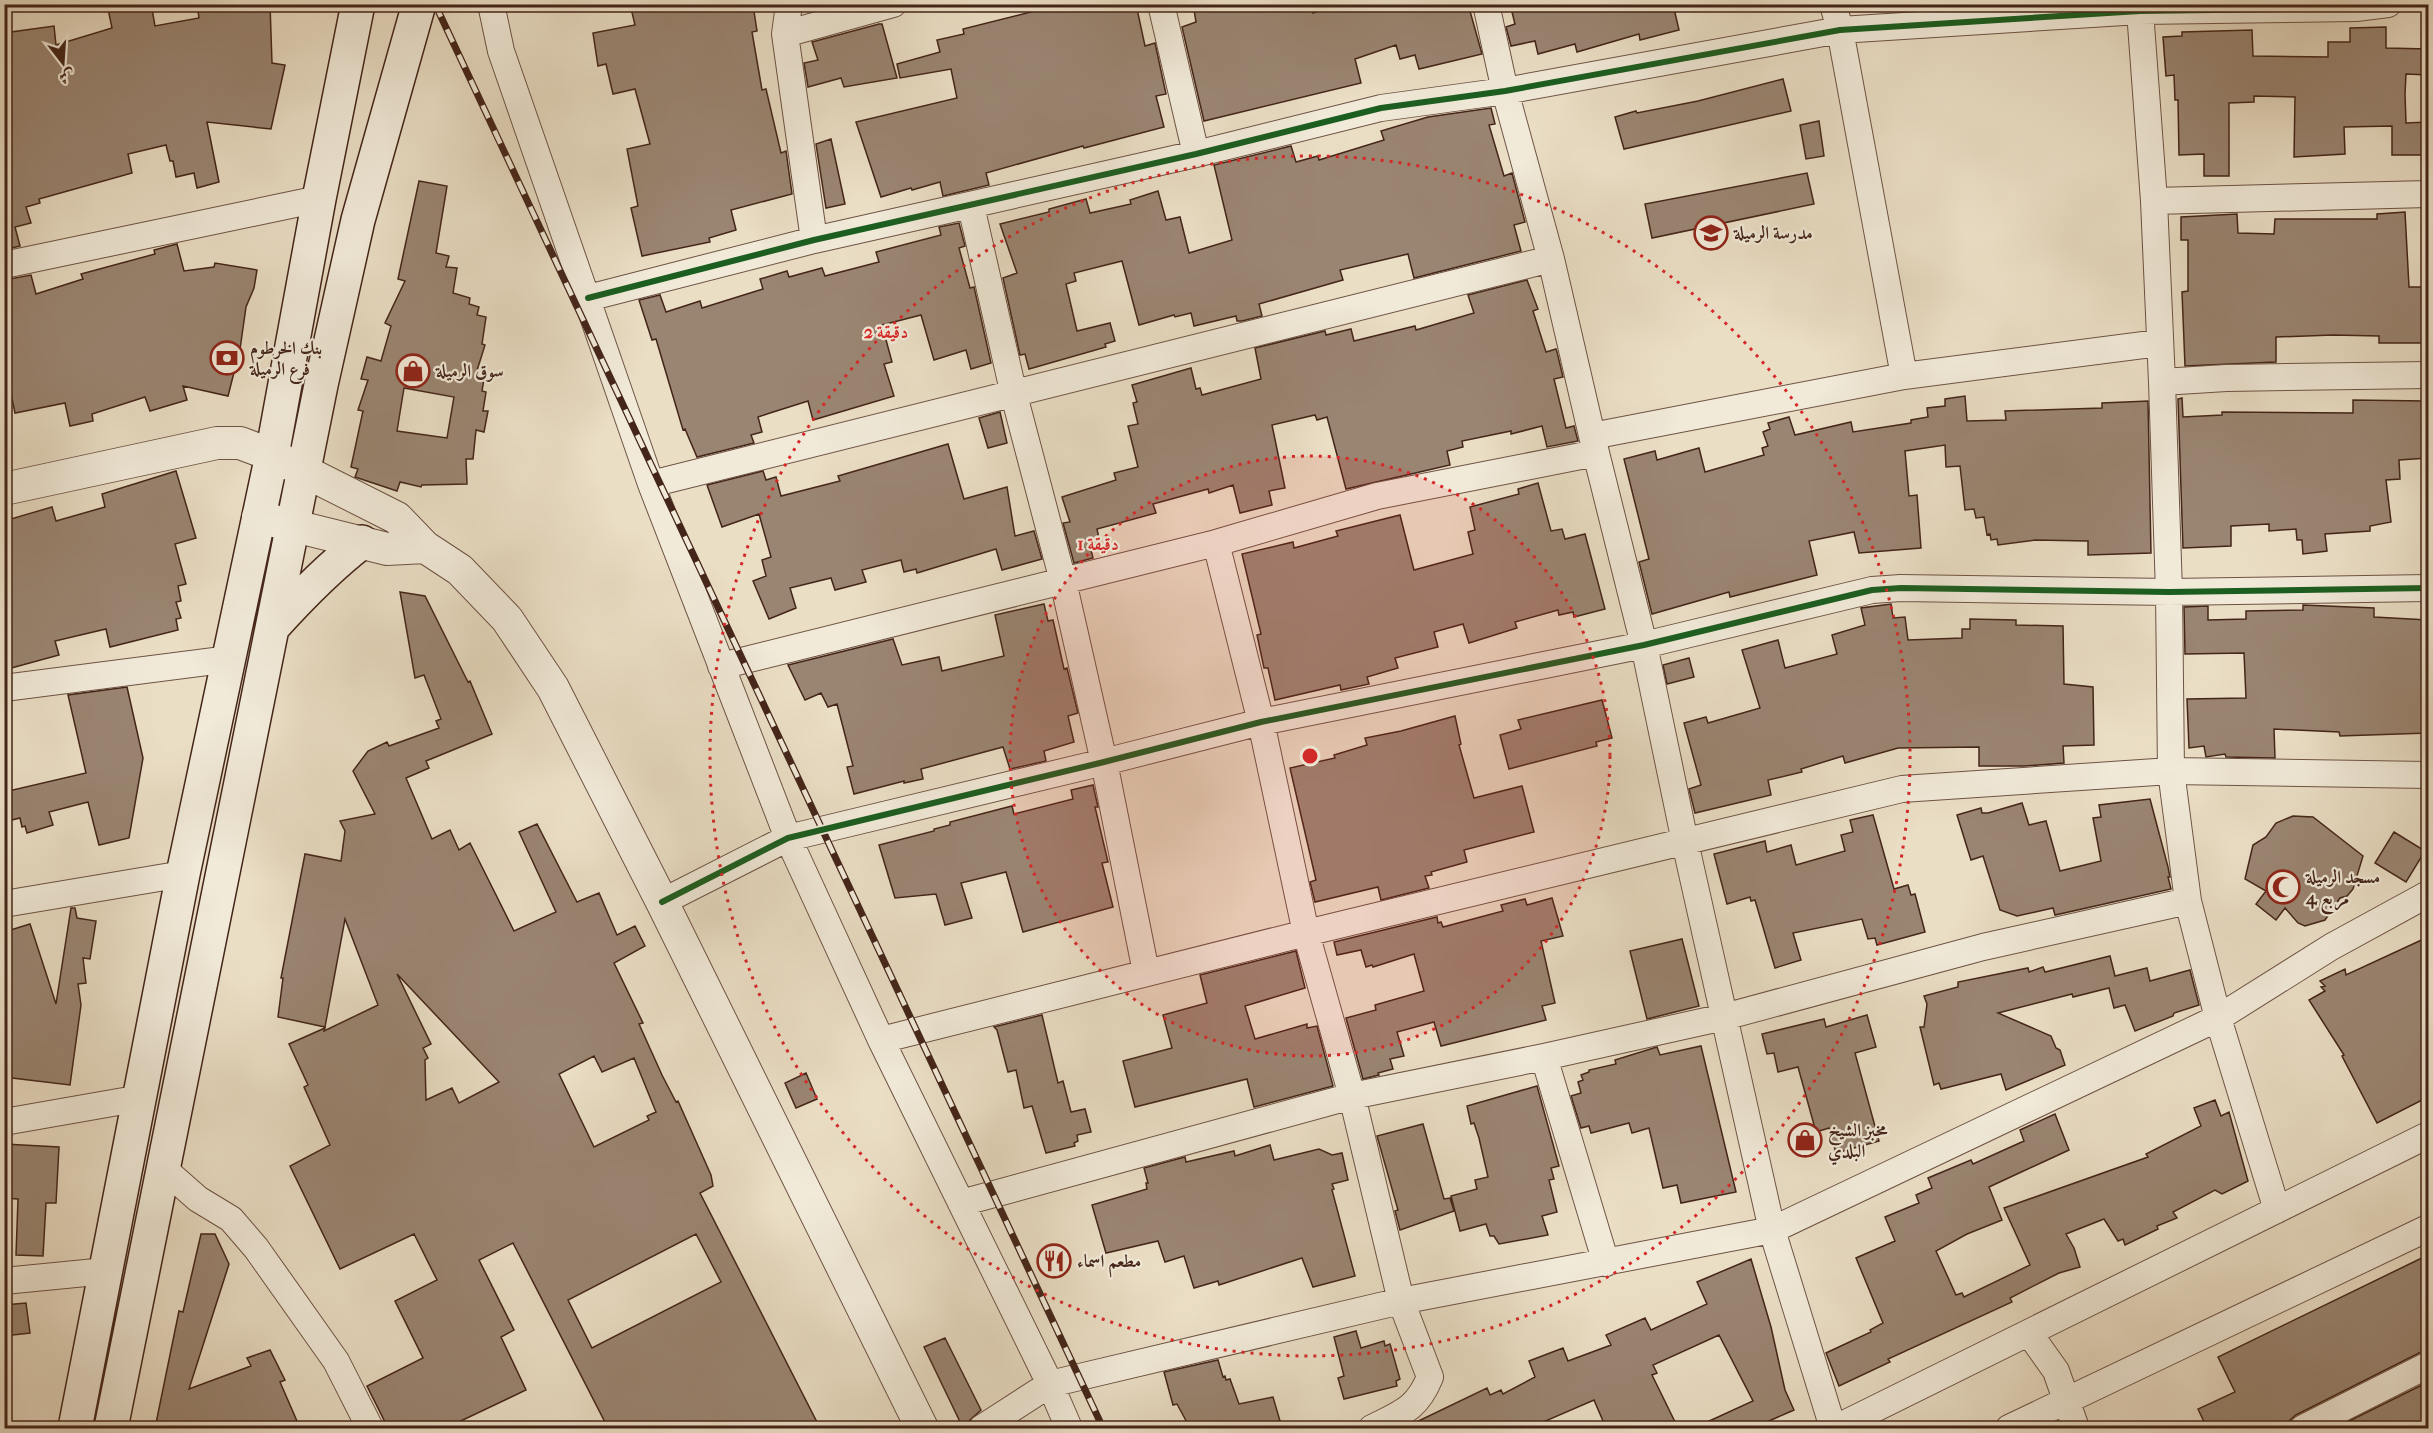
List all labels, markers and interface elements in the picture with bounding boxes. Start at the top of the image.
north arrow [33,33,93,93]
text: ش [57,65,78,88]
school or university icon: مدرسة الرميلة [1693,215,1729,251]
place label: مدرسة الرميلة [1733,223,1813,244]
text: 2 دقيقة [864,322,908,343]
place label: بنك الخرطوم فرع الرميلة [249,338,322,384]
bank icon: بنك الخرطوم فرع الرميلة [209,340,245,376]
shop icon: سوق الرميلة [395,353,431,389]
place label: سوق الرميلة [435,361,504,382]
text: 1 دقيقة [1077,534,1119,555]
centre of rings [1300,746,1320,766]
place label: مسجد الرميلة مربع 4 [2305,867,2380,915]
mosque icon: مسجد الرميلة مربع 4 [2265,869,2301,905]
place label: مخبز الشيخ البلدي [1828,1120,1889,1166]
shop icon: مخبز الشيخ البلدي [1787,1122,1823,1158]
restaurant icon: مطعم اسماء [1036,1243,1072,1279]
place label: مطعم اسماء [1077,1251,1141,1278]

